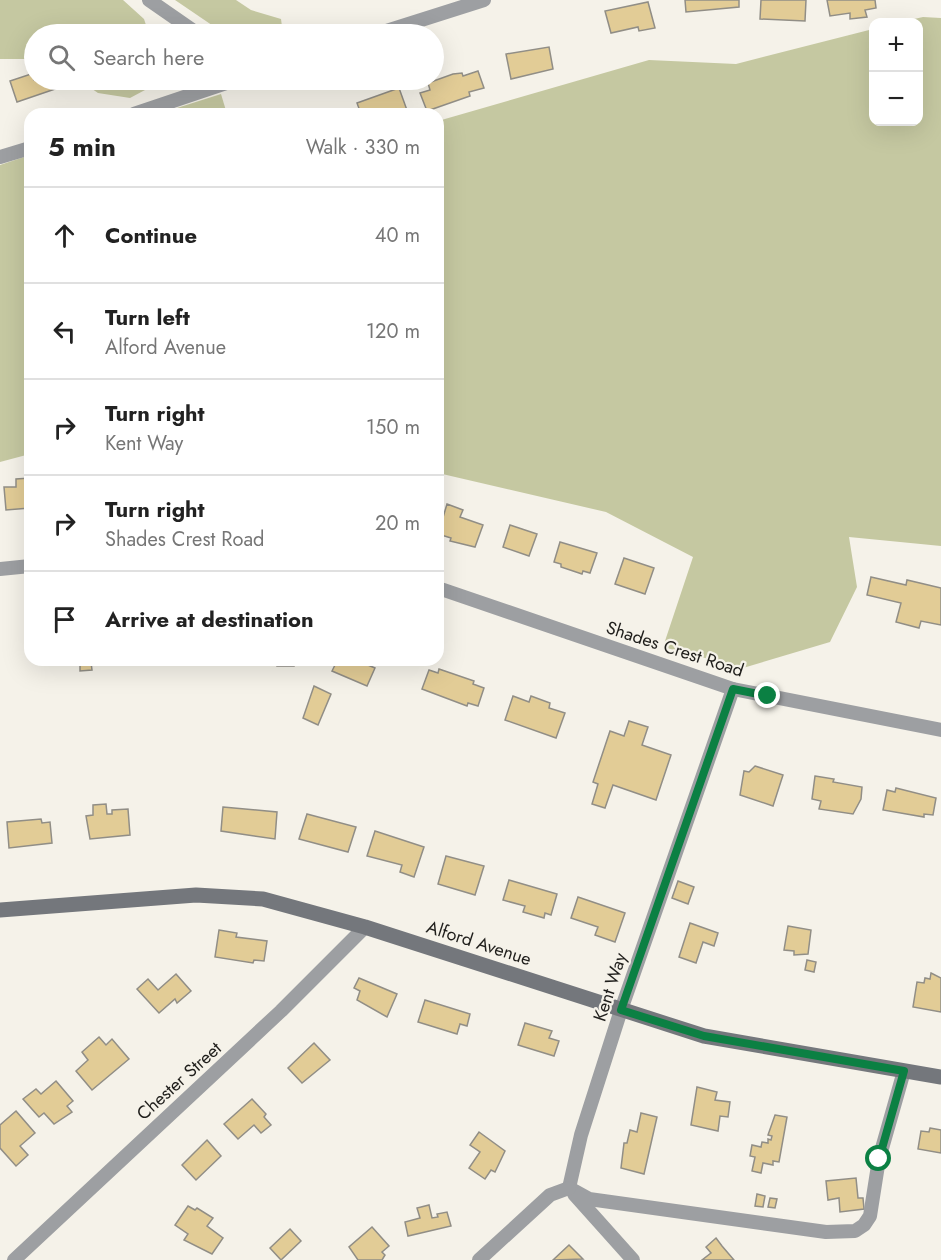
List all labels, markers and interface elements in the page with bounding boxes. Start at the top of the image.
map controls [869,18,923,126]
button: + [869,18,923,72]
search box [24,24,444,90]
icon: search [45,41,78,74]
text: Search here [93,41,204,73]
button: − [869,72,923,126]
text: 5 min [48,128,116,166]
text: Walk · 330 m [306,133,420,162]
icon: ahead [48,219,81,252]
text: Continue [105,219,197,251]
text: 40 m [375,221,420,250]
text: Turn left [105,301,190,333]
icon: left [48,315,81,348]
text: 120 m [366,317,420,346]
text: Alford Avenue [105,333,226,362]
text: Turn right [105,397,205,429]
icon: right [48,411,81,444]
text: 150 m [366,413,420,442]
text: Kent Way [105,429,183,458]
text: Turn right [105,493,205,525]
icon: right [48,507,81,540]
text: 20 m [375,509,420,538]
text: Shades Crest Road [105,525,264,554]
icon: arrive [48,603,81,636]
text: Arrive at destination [105,603,314,635]
street label: Shades Crest Road [603,614,747,684]
route end [754,682,780,708]
street label: Alford Avenue [423,914,535,972]
street label: Kent Way [587,949,633,1025]
street label: Chester Street [131,1035,228,1126]
route start [865,1145,891,1171]

